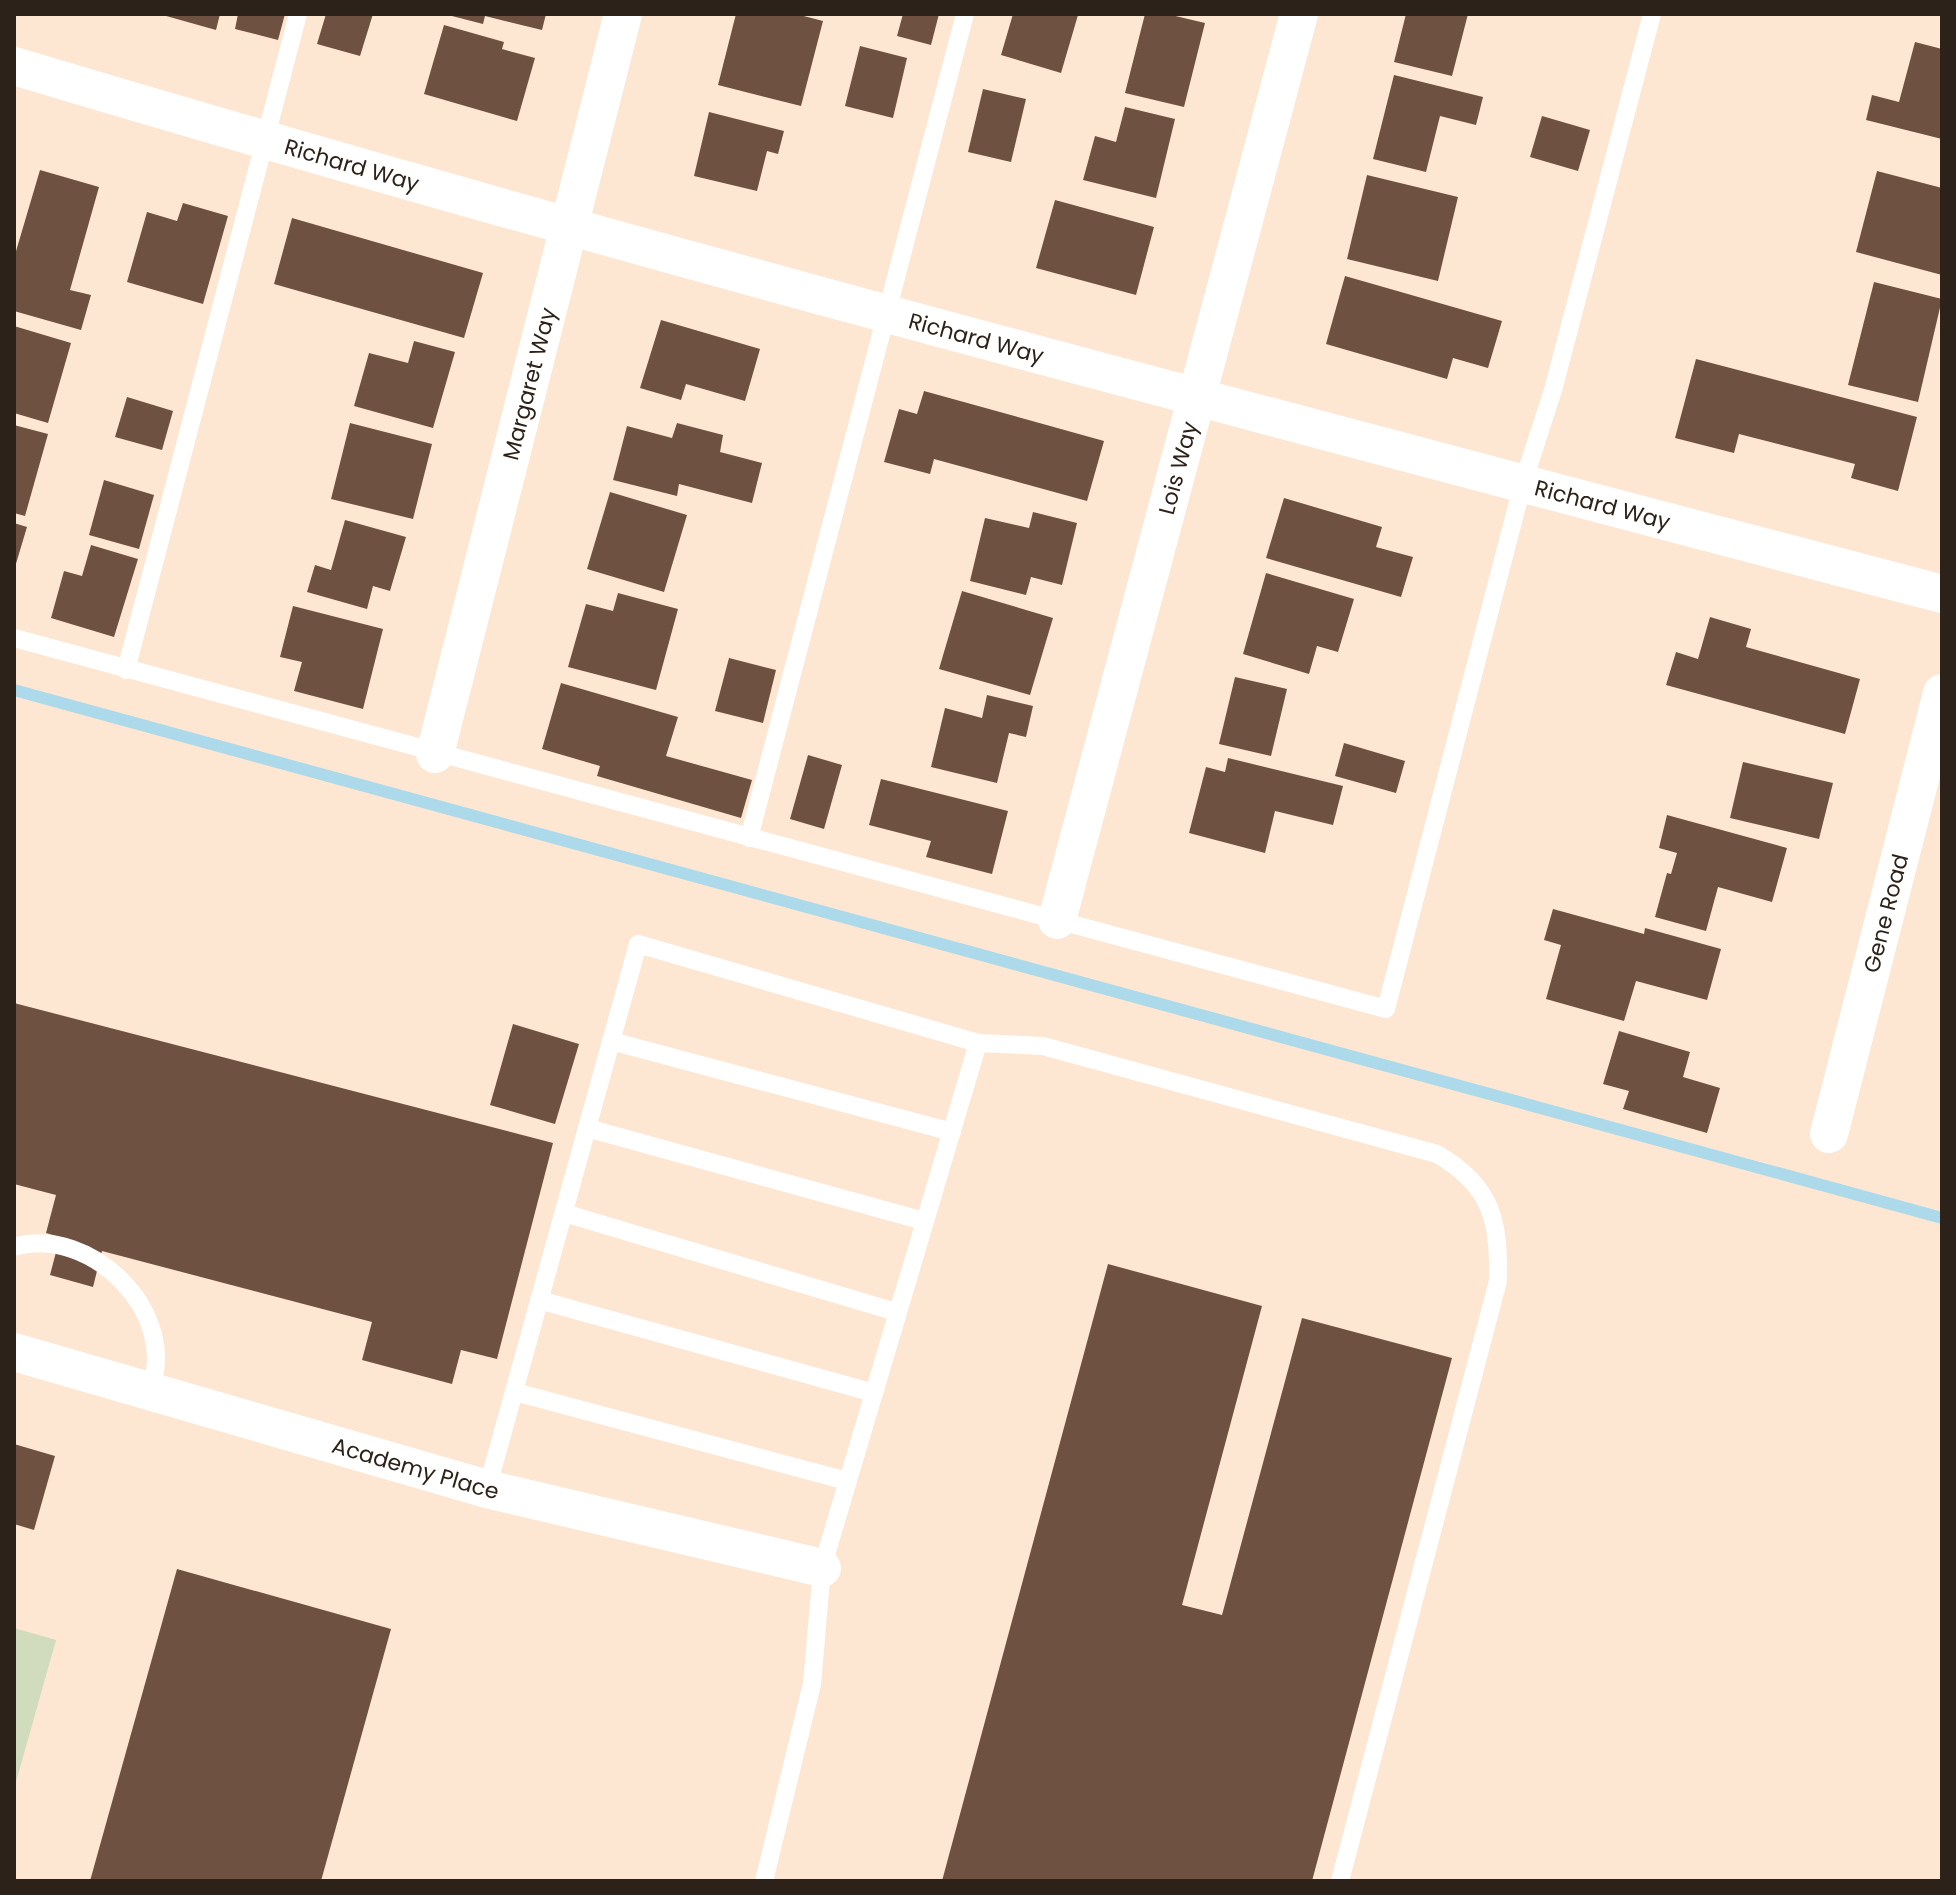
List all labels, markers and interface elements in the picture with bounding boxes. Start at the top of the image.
street label: Richard Way [281,131,423,199]
street label: Margaret Way [495,304,564,463]
street label: Richard Way [905,305,1048,372]
street label: Lois Way [1151,417,1206,518]
street label: Richard Way [1531,472,1674,538]
street label: Gene Road [1856,851,1916,976]
street label: Academy Place [328,1430,502,1507]

